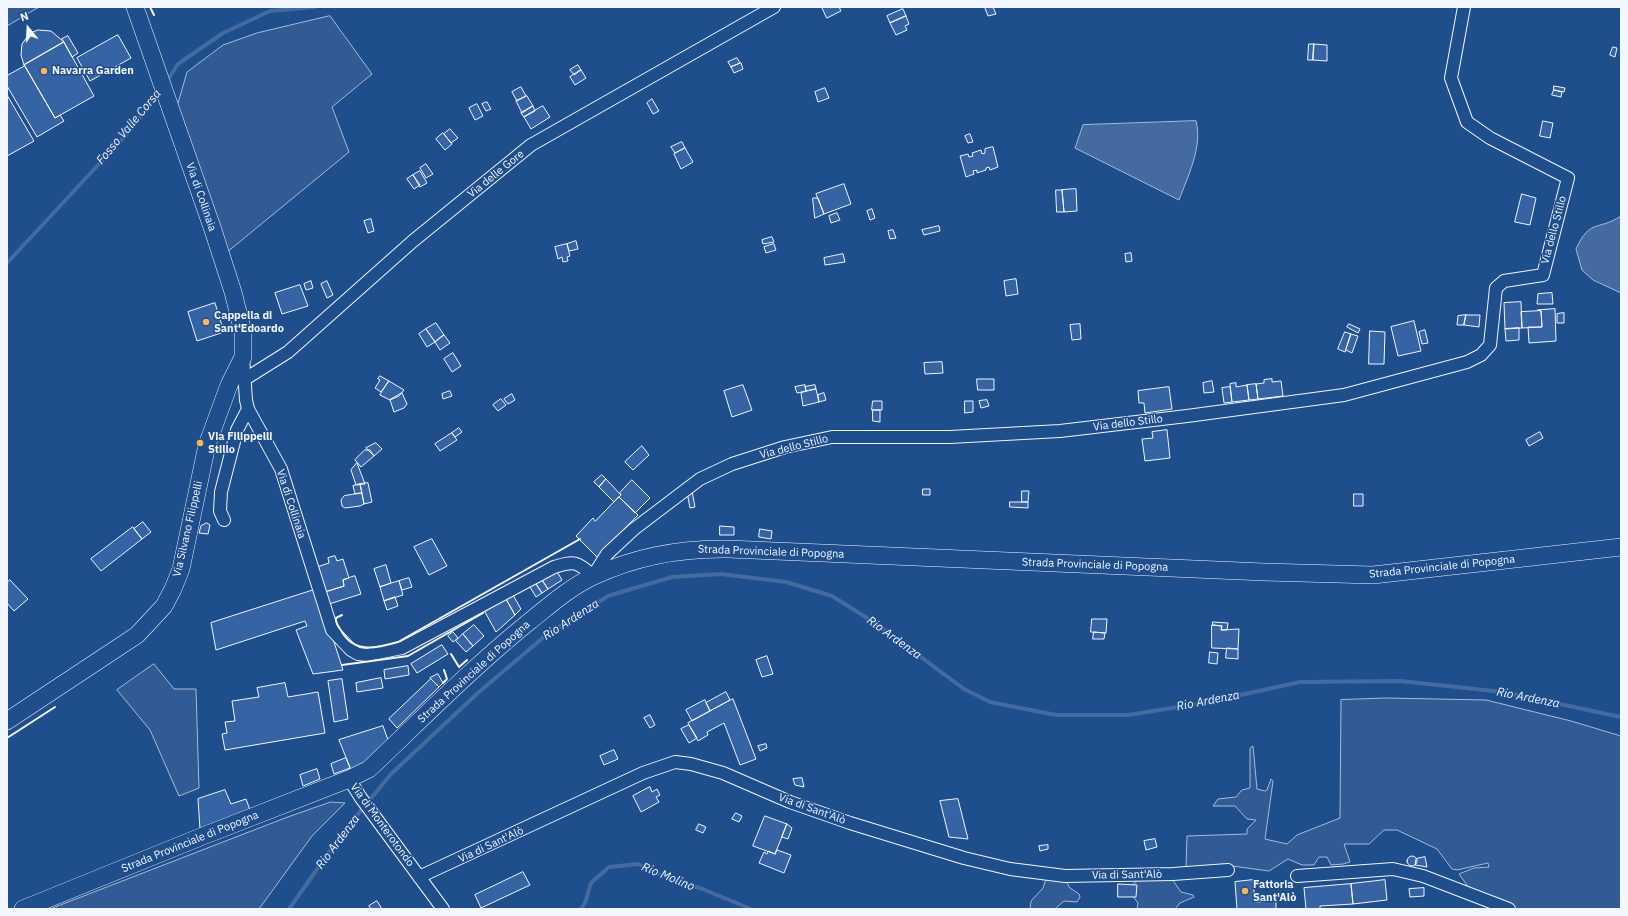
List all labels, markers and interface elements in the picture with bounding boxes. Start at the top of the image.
north arrow [8,8,48,48]
text: N [18,9,30,24]
place label: Navarra Garden [52,64,134,78]
marker: Navarra Garden [39,66,49,76]
water label: Fosso Valle Corsa [94,87,164,167]
street label: Via delle Gore [465,147,527,201]
street label: Via di Collinaia [183,161,219,233]
street label: Via dello Stillo [1539,194,1569,266]
place label: Cappella di Sant'Edoardo [214,309,284,335]
marker: Cappella di Sant'Edoardo [201,317,211,327]
street label: Via dello Stillo [1092,412,1164,434]
place label: Via Filippelli Stillo [208,430,272,456]
street label: Via dello Stillo [758,432,830,462]
marker: Via Filippelli Stillo [195,438,205,448]
street label: Via di Collinaia [274,468,308,540]
street label: Via Silvano Filippelli [171,480,205,578]
street label: Strada Provinciale di Popogna [698,543,844,561]
street label: Strada Provinciale di Popogna [1368,553,1516,581]
street label: Strada Provinciale di Popogna [1022,556,1168,574]
water label: Rio Ardenza [540,597,602,643]
water label: Rio Ardenza [864,613,924,663]
street label: Strada Provinciale di Popogna [415,618,533,726]
water label: Rio Ardenza [1495,685,1561,711]
water label: Rio Ardenza [1175,688,1241,714]
street label: Via di Monterotondo [347,781,417,869]
street label: Via di Sant'Alò [777,791,847,827]
street label: Strada Provinciale di Popogna [120,808,260,876]
water label: Rio Ardenza [313,812,363,872]
street label: Via di Sant'Alò [456,824,526,866]
water label: Rio Molino [639,860,697,894]
street label: Via di Sant'Alò [1092,868,1162,882]
place label: Fattoria Sant'Alò [1253,878,1296,904]
marker: Fattoria Sant'Alò [1240,886,1250,896]

